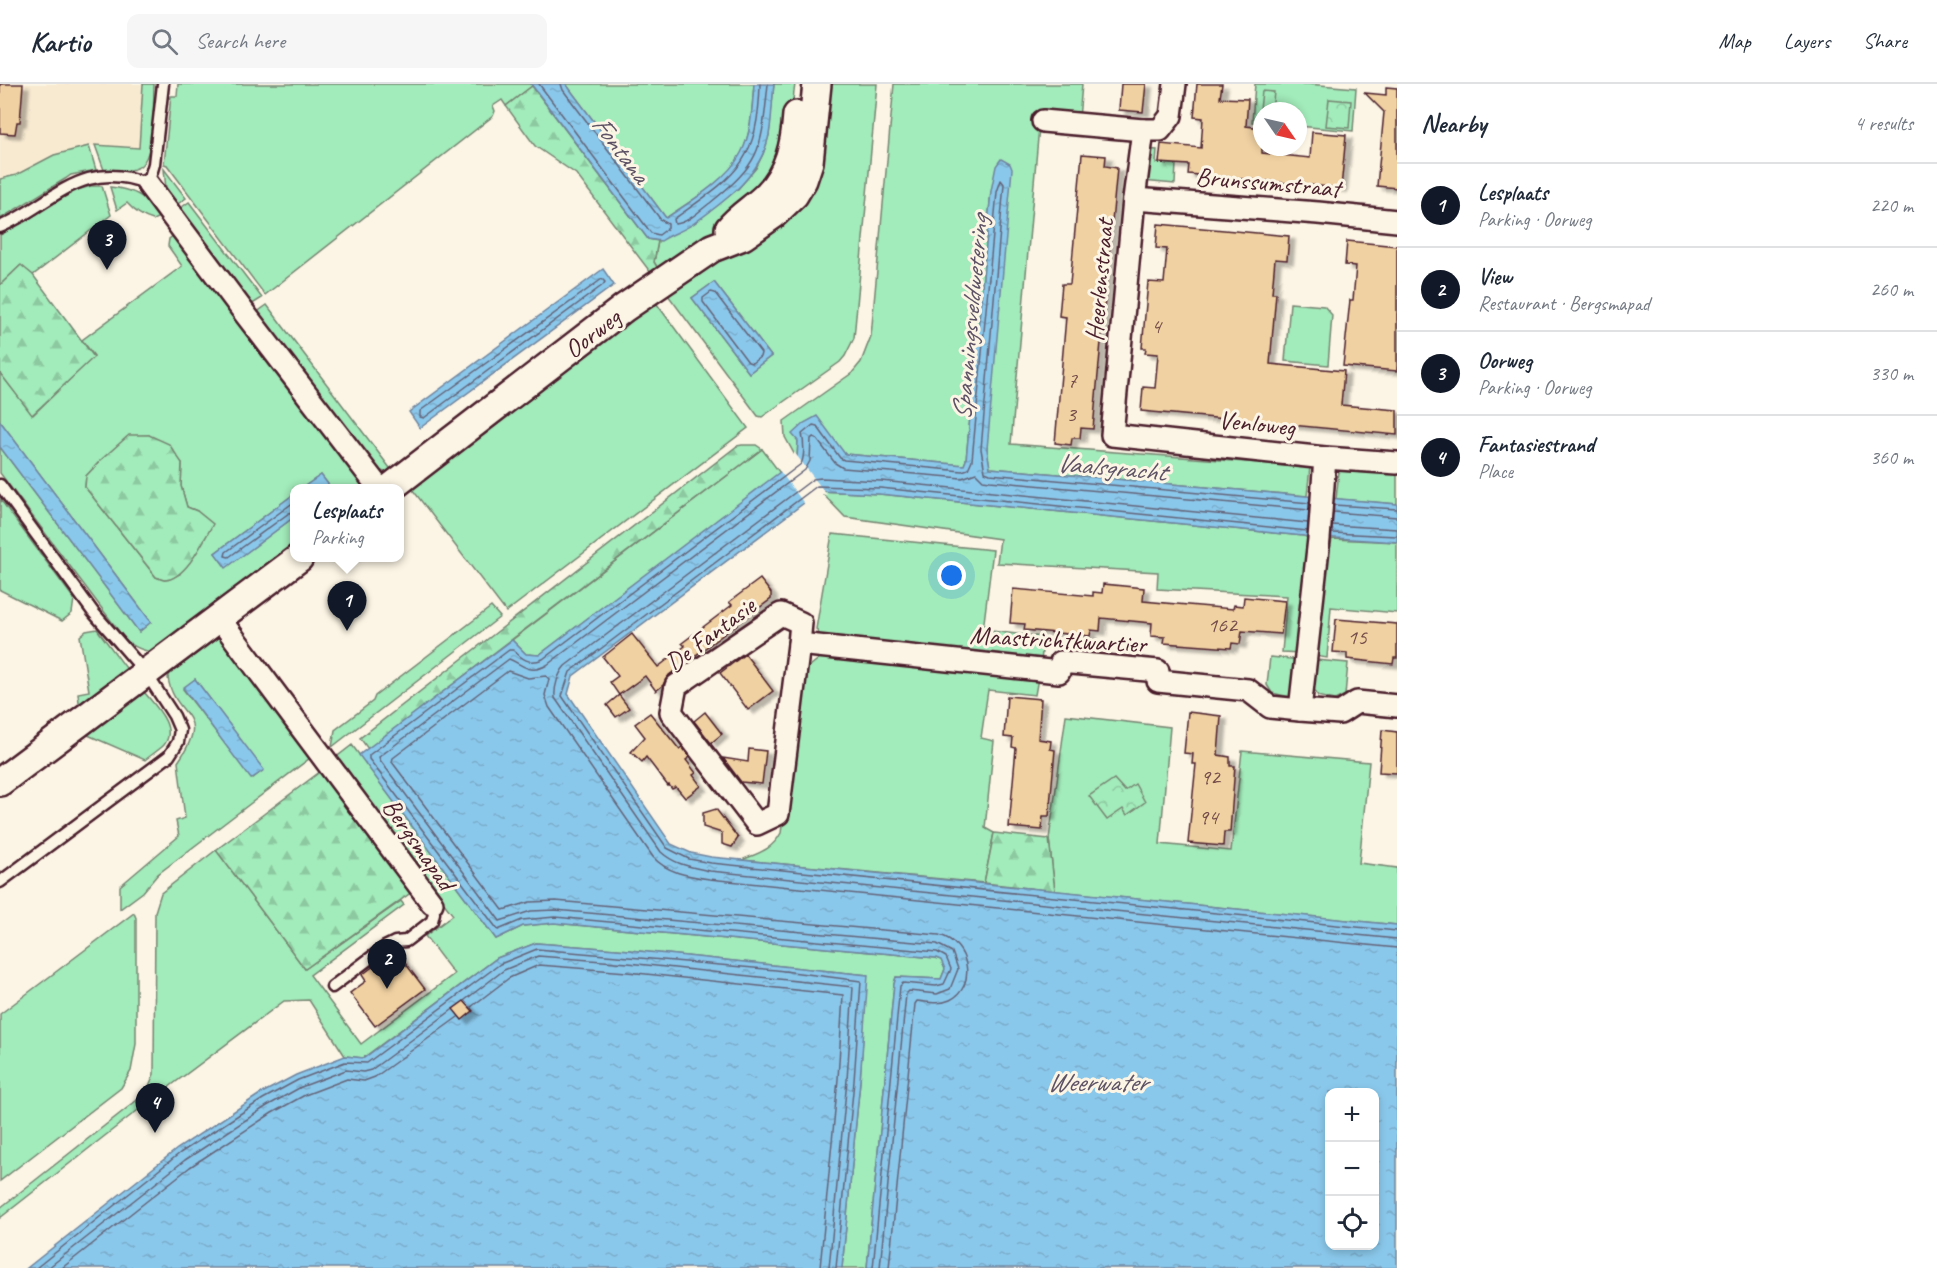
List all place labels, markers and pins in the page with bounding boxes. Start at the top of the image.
pin: 3 [88,220,126,270]
pin: 1 [328,582,366,631]
pin: 2 [368,940,406,989]
pin: 4 [136,1084,174,1133]

